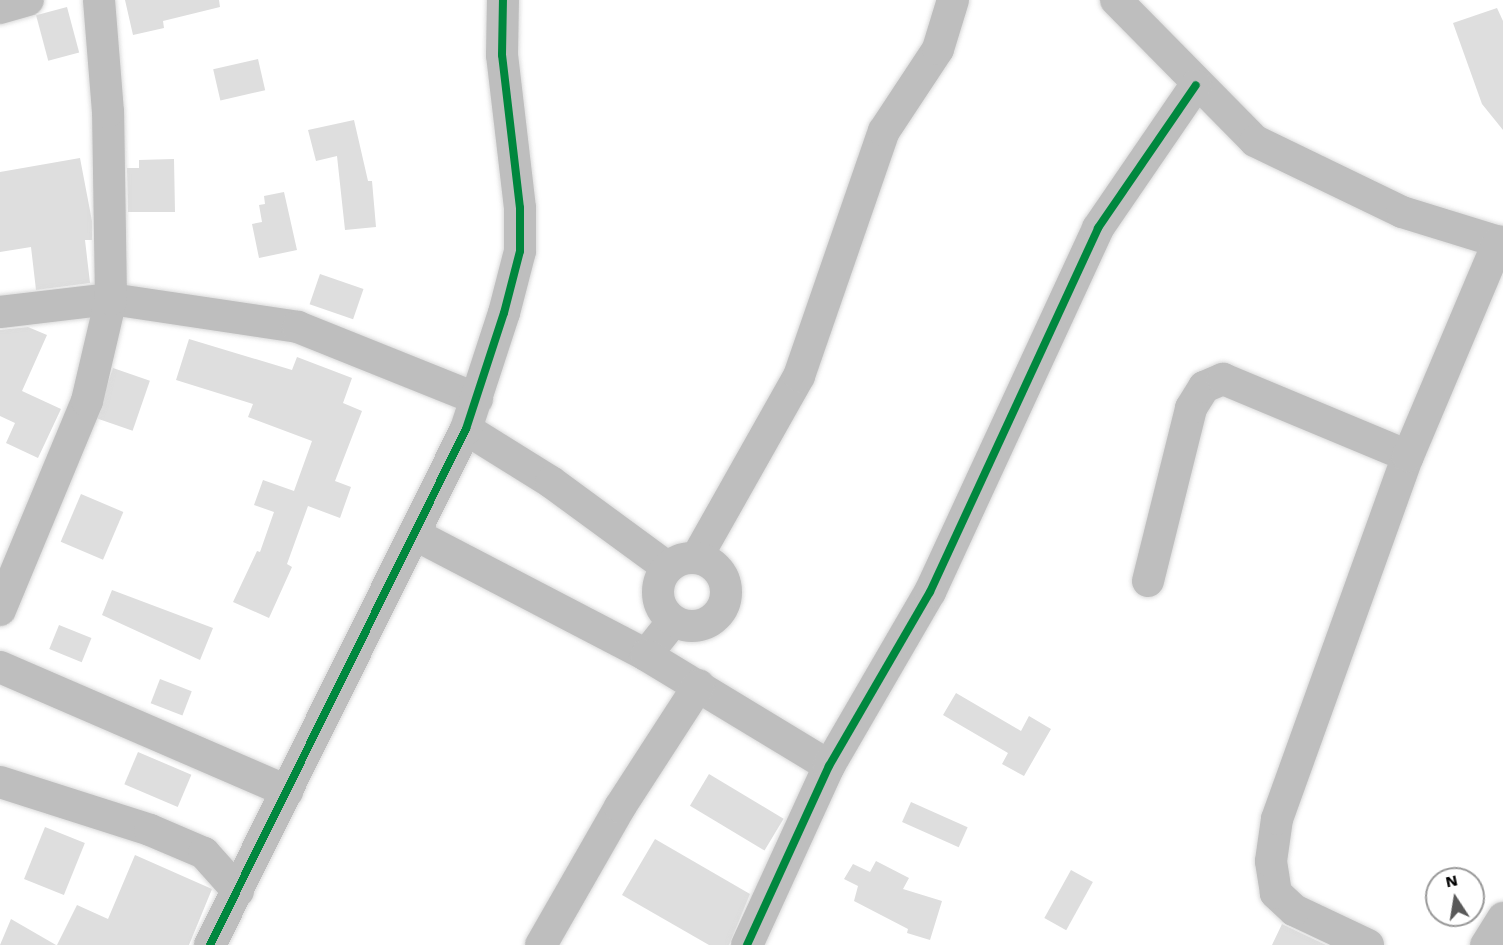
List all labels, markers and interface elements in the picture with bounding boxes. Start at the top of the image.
north arrow [1425,867,1485,927]
text: N [1444,870,1459,891]

